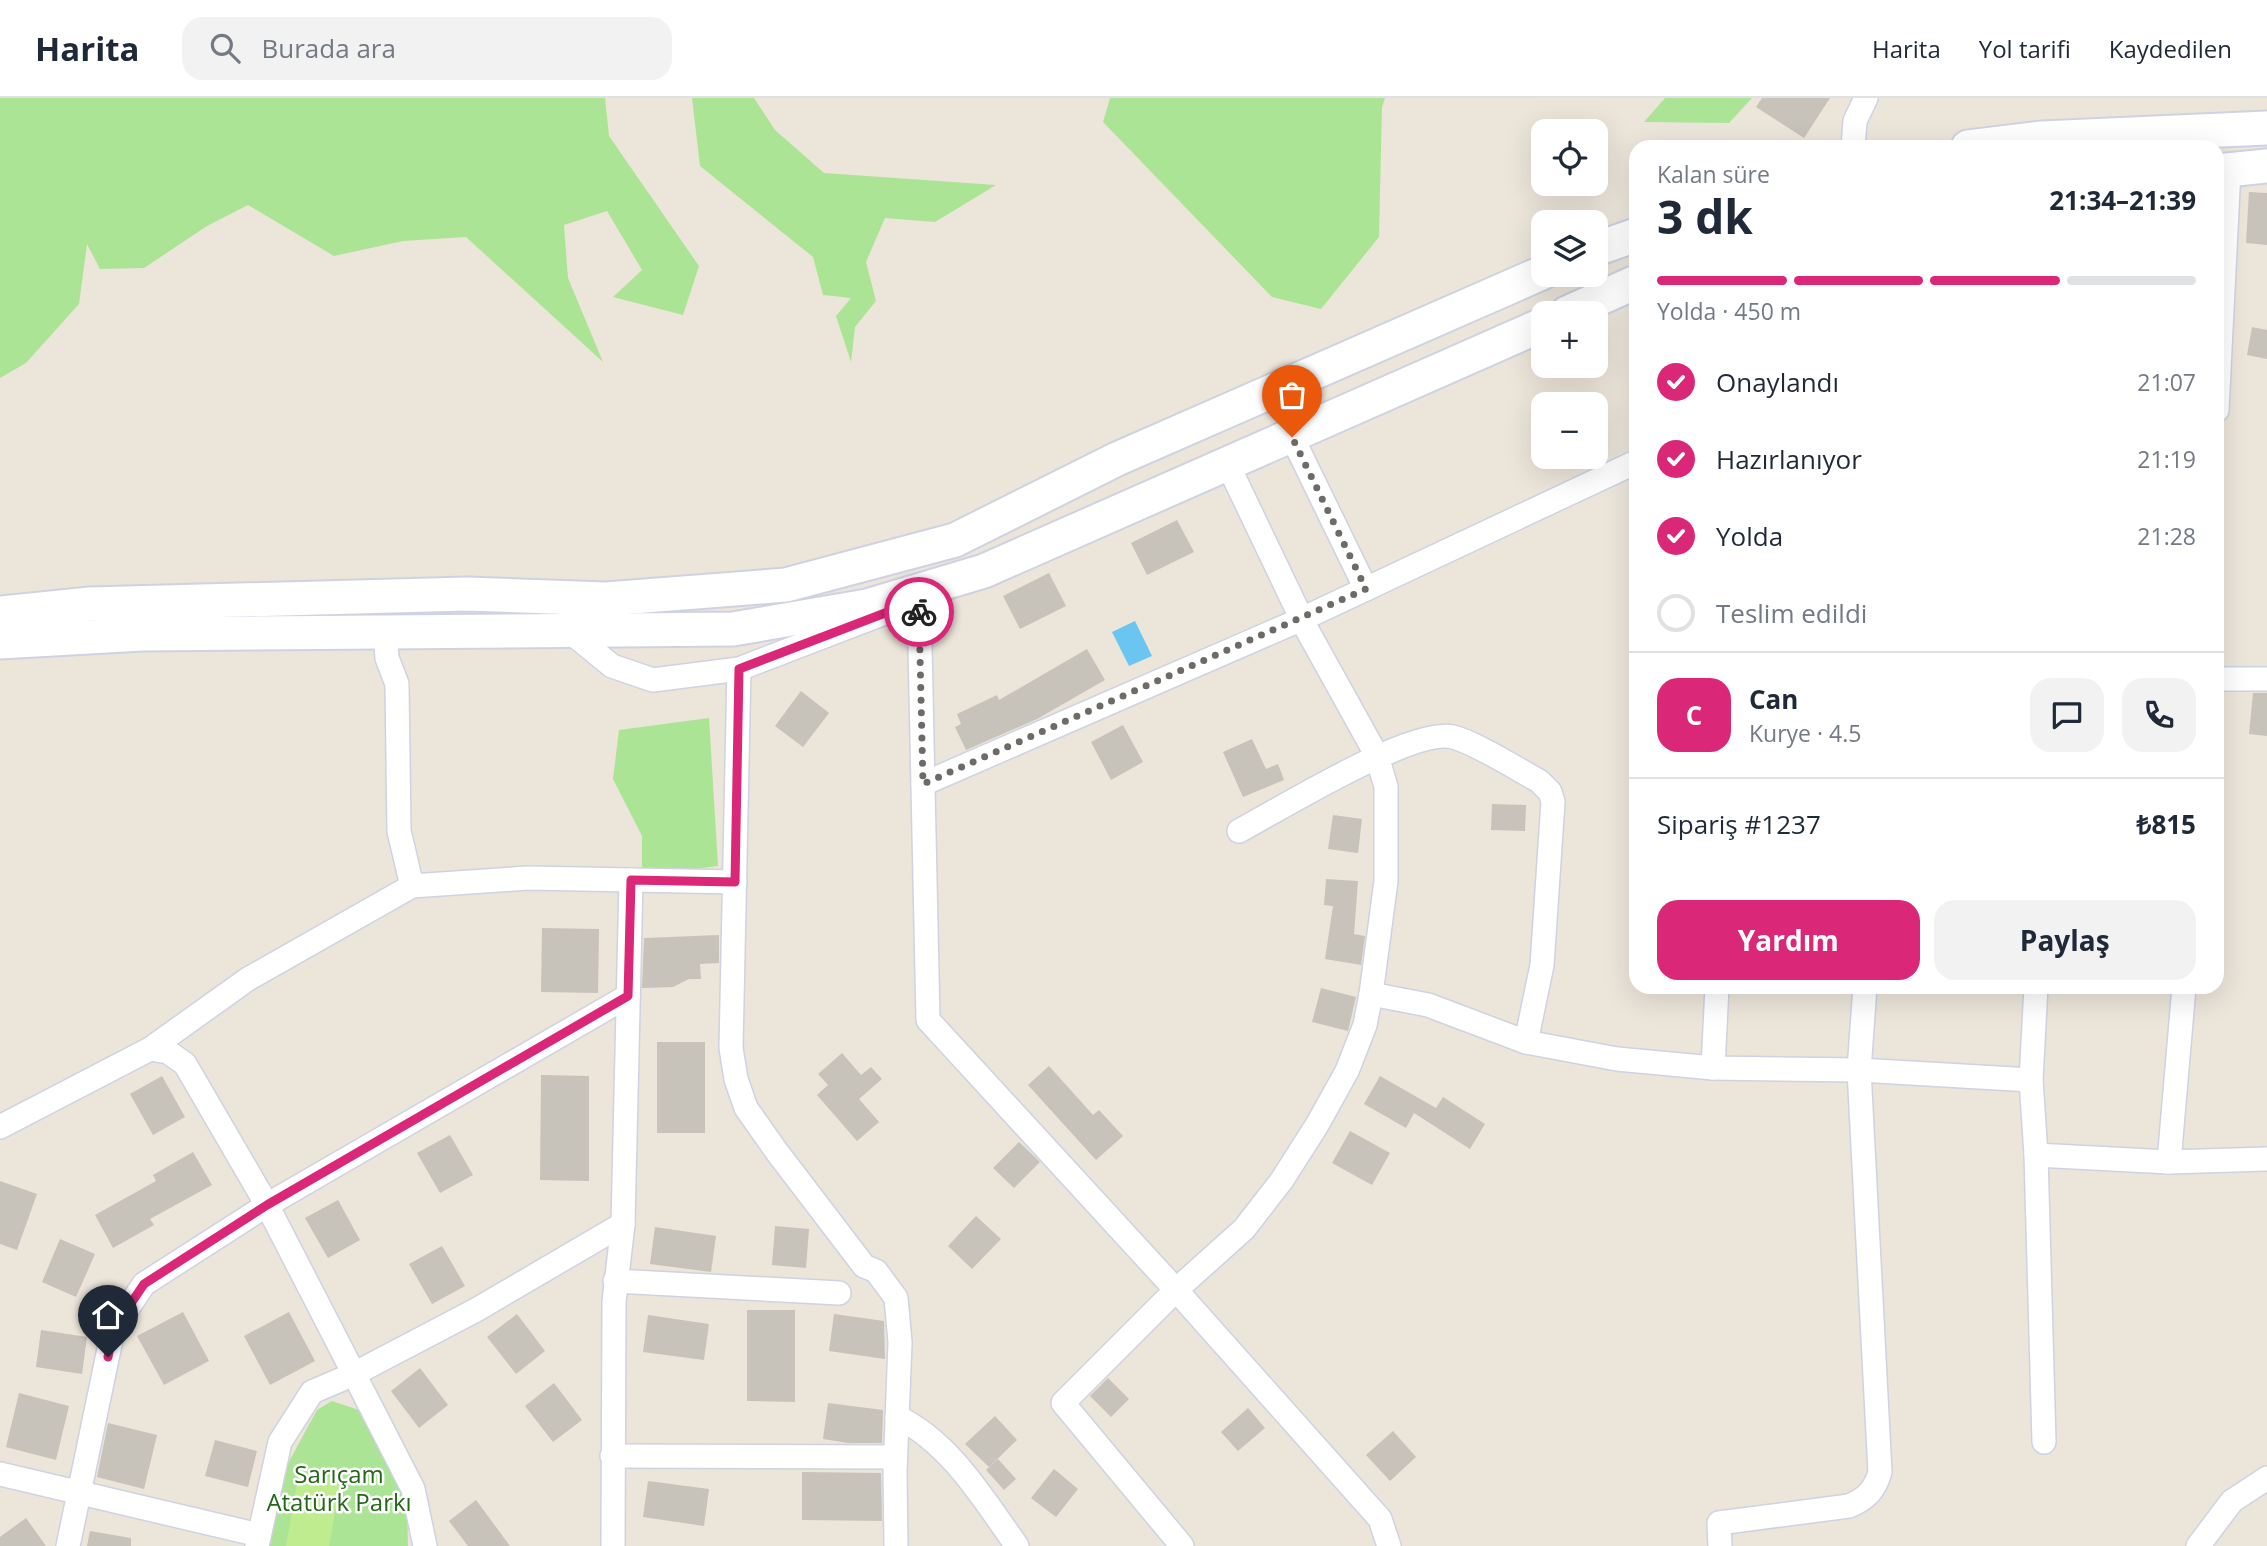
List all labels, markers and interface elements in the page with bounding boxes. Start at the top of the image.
search box [182,17,672,80]
text: Harita [35,26,140,71]
icon: search [206,29,244,67]
text: Burada ara [262,30,396,66]
text: Harita [1872,32,1941,65]
text: Yol tarifi [1979,32,2071,65]
text: Kaydedilen [2109,32,2232,65]
map controls [1531,119,1608,469]
button: locate [1531,119,1608,196]
text: Kalan süre [1657,158,1770,190]
text: 21:34–21:39 [2049,182,2196,218]
text: 3 dk [1657,185,1753,247]
button: layers [1531,210,1608,287]
text: Yolda · 450 m [1657,295,1801,327]
button: + [1531,301,1608,378]
icon: check [1657,363,1695,401]
text: Onaylandı [1716,364,1839,400]
pin [1262,365,1322,437]
text: 21:07 [2137,366,2196,398]
icon: bag [1273,376,1311,414]
button: − [1531,392,1608,469]
icon: check [1657,440,1695,478]
text: Hazırlanıyor [1716,441,1862,477]
text: 21:19 [2137,443,2196,475]
icon: check [1657,517,1695,555]
text: Yolda [1716,518,1783,554]
text: 21:28 [2137,520,2196,552]
courier [884,577,954,647]
icon: bike [900,593,938,631]
text: Teslim edildi [1716,595,1867,631]
button: chat [2030,678,2104,752]
button: phone [2122,678,2196,752]
text: Can [1749,681,1798,717]
text: C [1686,697,1702,733]
text: Kurye · 4.5 [1749,717,1861,749]
text: Sipariş #1237 [1657,806,1821,842]
text: ₺815 [2137,806,2196,842]
button: Yardım [1657,900,1920,980]
button: Paylaş [1934,900,2196,980]
pin [78,1285,138,1357]
icon: home [89,1296,127,1334]
park label: Sarıçam Atatürk Parkı [266,1457,412,1518]

